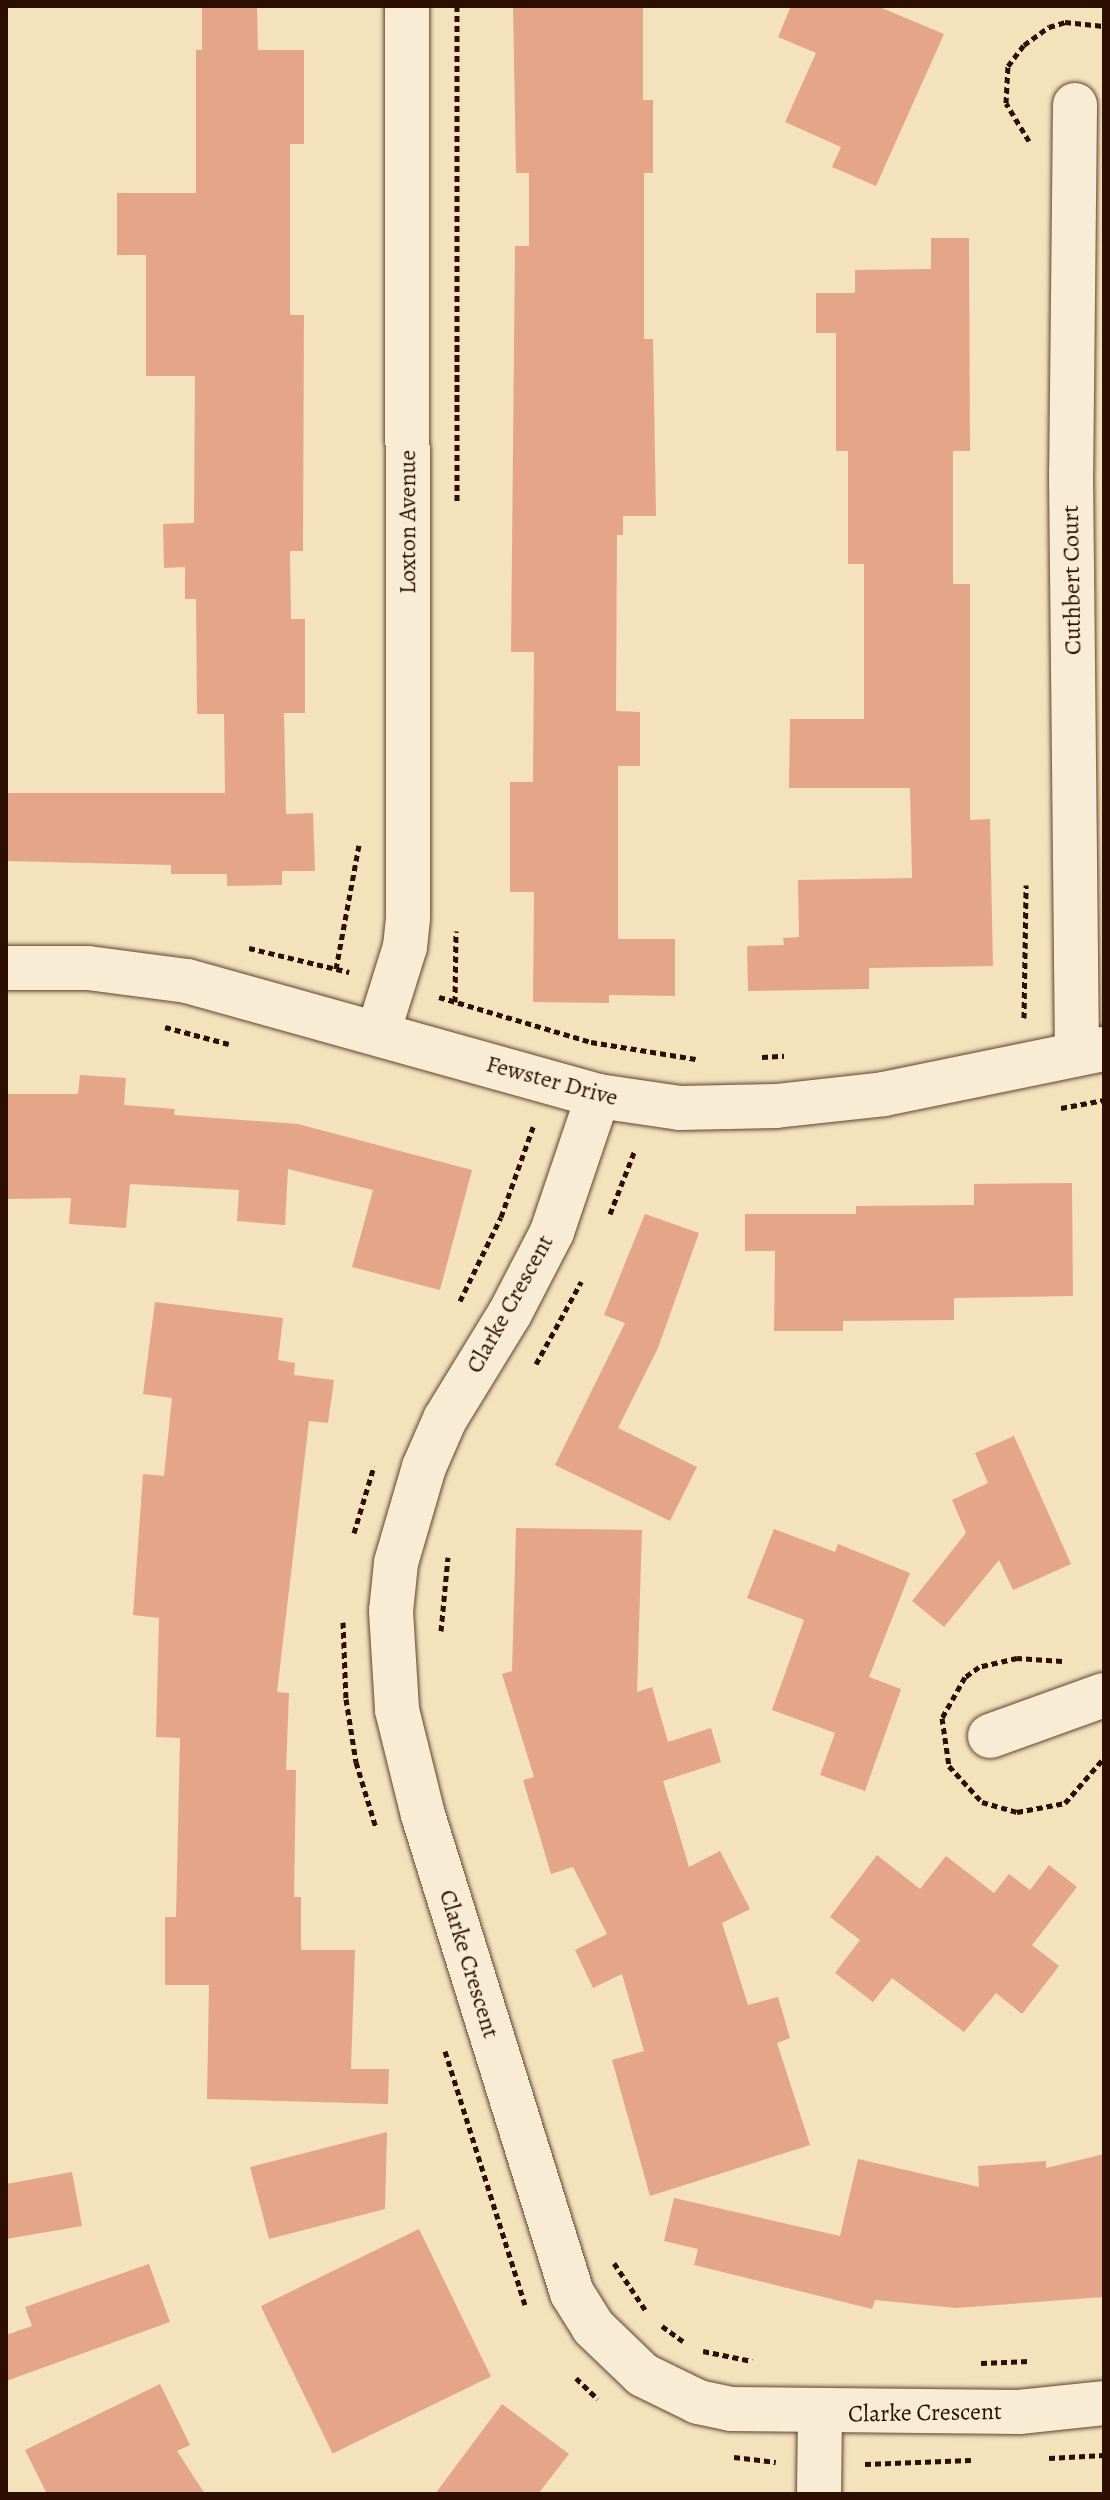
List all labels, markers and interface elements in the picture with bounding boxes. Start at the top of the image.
street label: Loxton Avenue [394,450,422,594]
street label: Cuthbert Court [1056,505,1088,655]
street label: Fewster Drive [483,1050,621,1112]
street label: Clarke Crescent [460,1230,560,1378]
street label: Clarke Crescent [433,1886,505,2042]
street label: Clarke Crescent [848,2397,1002,2429]

